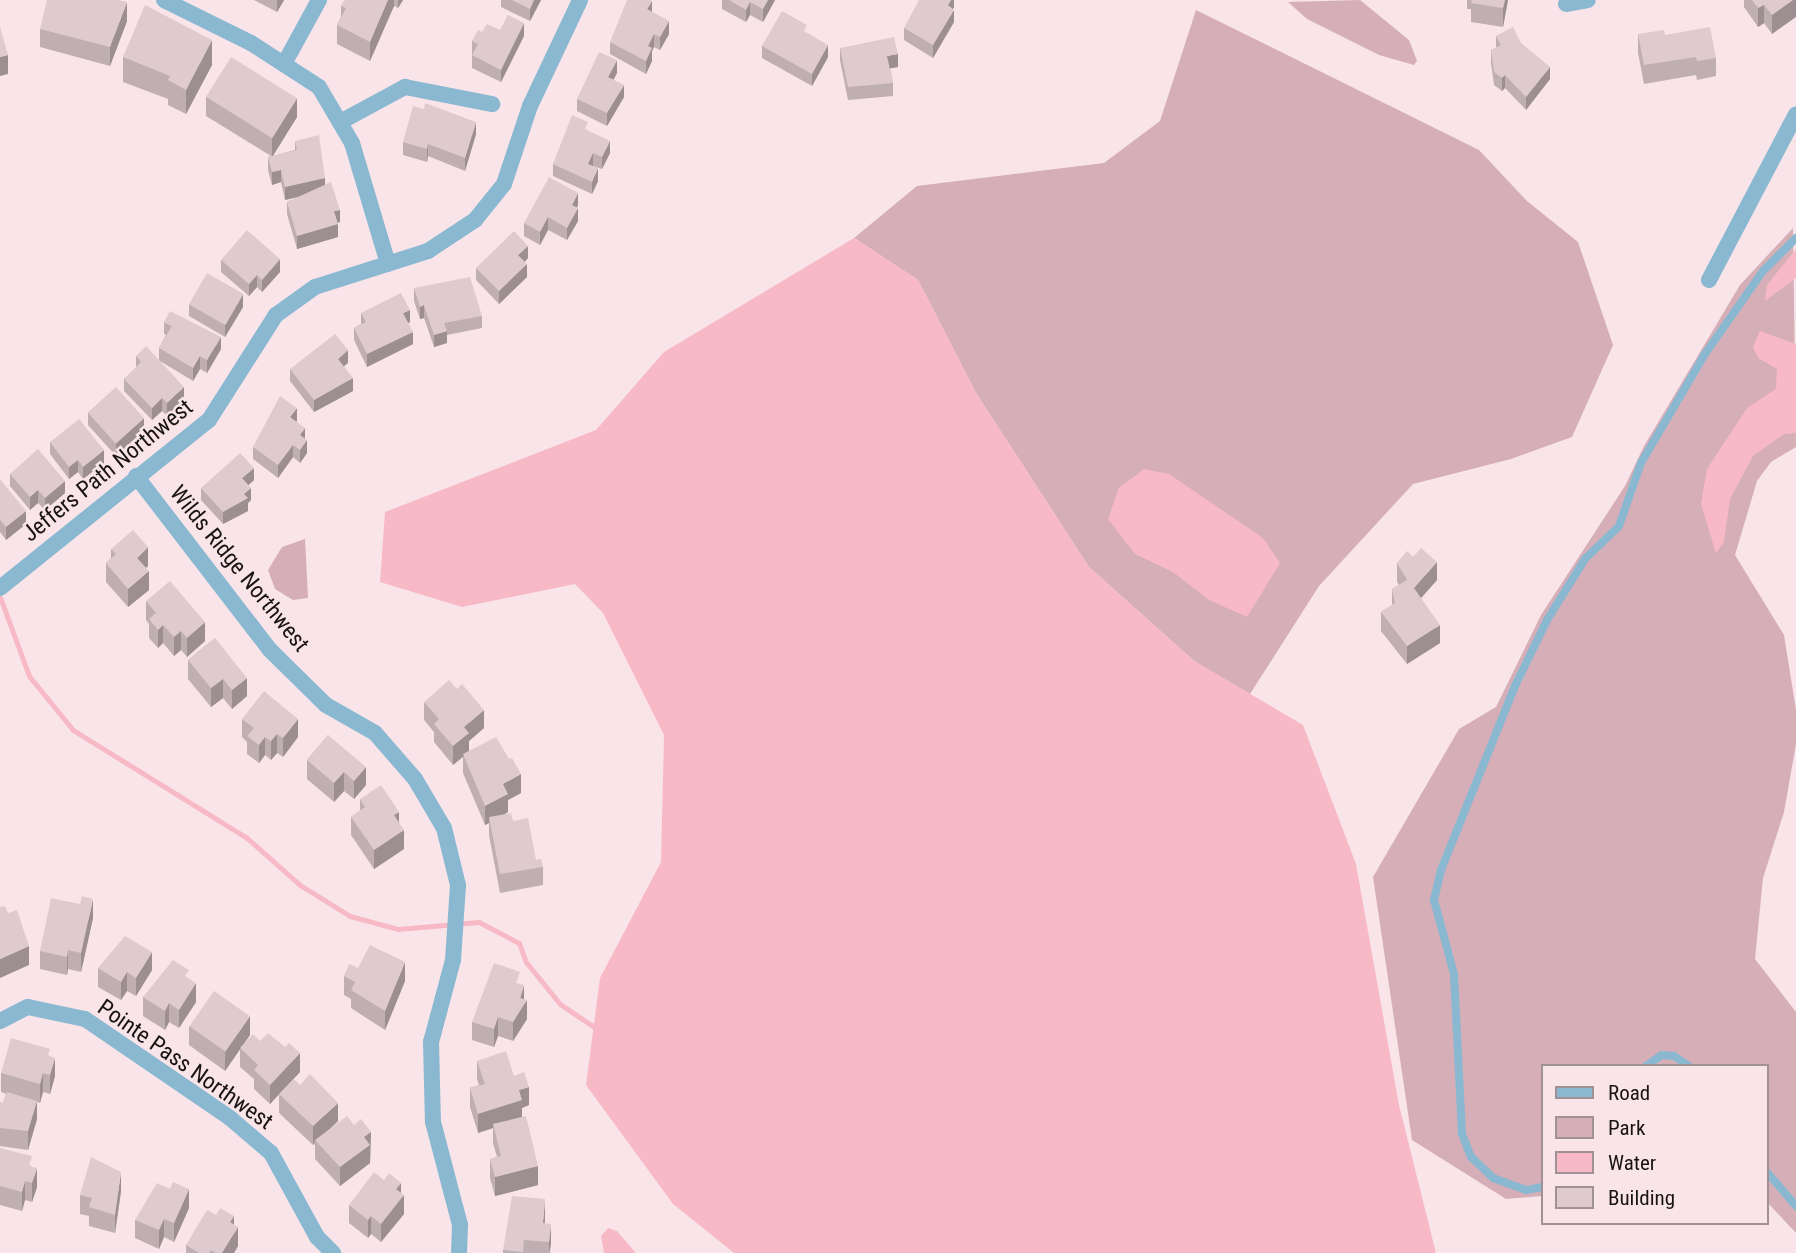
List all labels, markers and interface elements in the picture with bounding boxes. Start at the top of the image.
street label: Jeffers Path Northwest [17,394,199,548]
street label: Wilds Ridge Northwest [164,480,314,658]
street label: Pointe Pass Northwest [92,994,278,1136]
legend [1540,1064,1768,1225]
text: Road [1608,1081,1650,1105]
text: Park [1608,1116,1645,1140]
text: Water [1608,1151,1656,1175]
text: Building [1608,1186,1675,1210]

